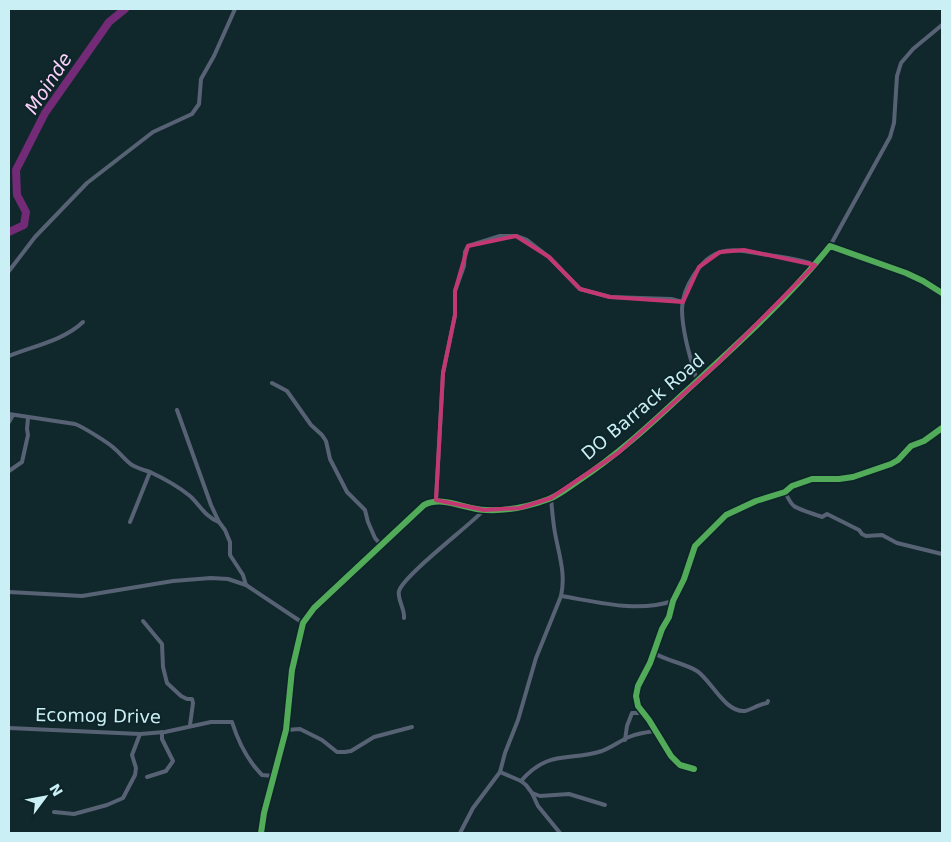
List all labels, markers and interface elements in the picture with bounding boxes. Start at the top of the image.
water label: Moinde [20,48,76,118]
street label: DO Barrack Road [577,349,708,464]
street label: Ecomog Drive [35,704,161,727]
north arrow [20,772,70,822]
text: N [46,781,66,799]

